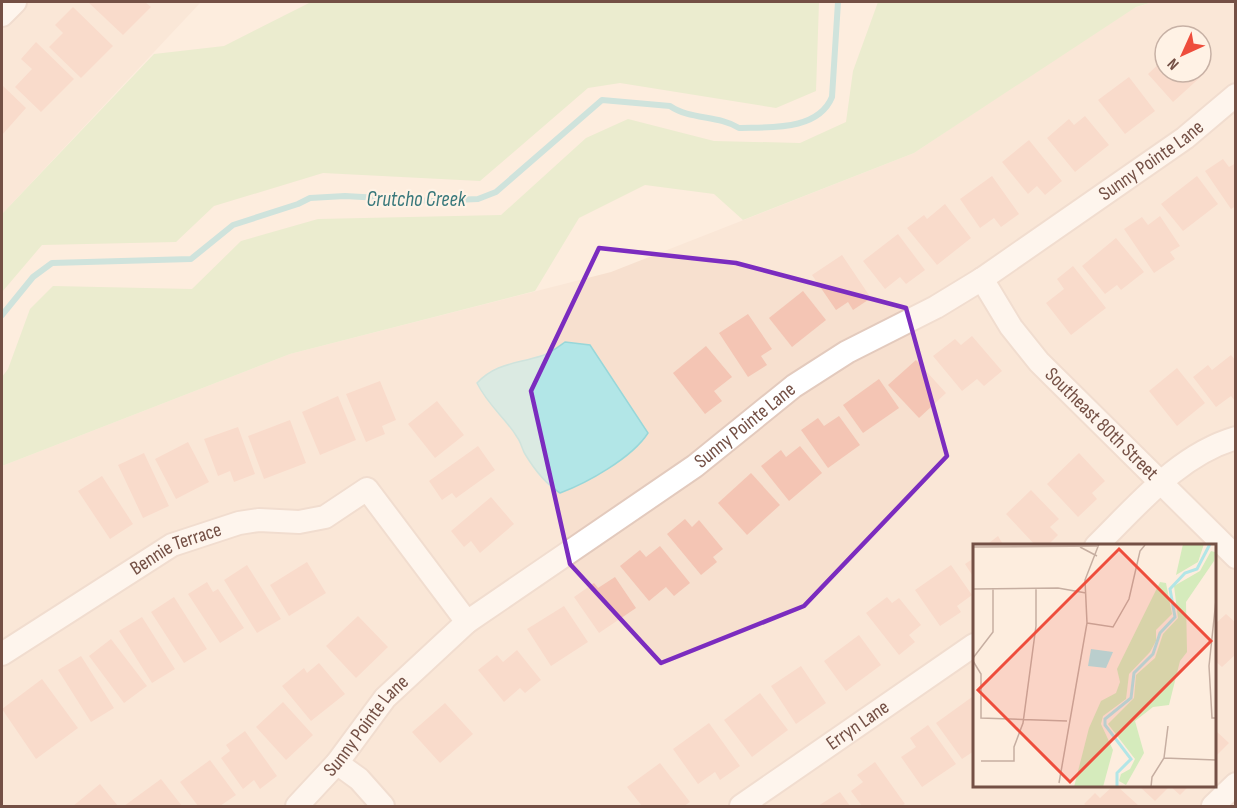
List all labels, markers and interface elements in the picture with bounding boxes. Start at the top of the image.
north arrow [1153,24,1213,84]
text: N [1164,54,1183,73]
street label: Sunny Pointe Lane [1094,115,1209,206]
water label: Crutcho Creek [366,187,467,212]
street label: Southeast 80th Street [1040,363,1163,485]
street label: Sunny Pointe Lane [690,378,800,474]
street label: Bennie Terrace [126,518,225,581]
inset map [973,544,1216,787]
street label: Sunny Pointe Lane [319,670,414,782]
street label: Erryn Lane [822,695,894,755]

